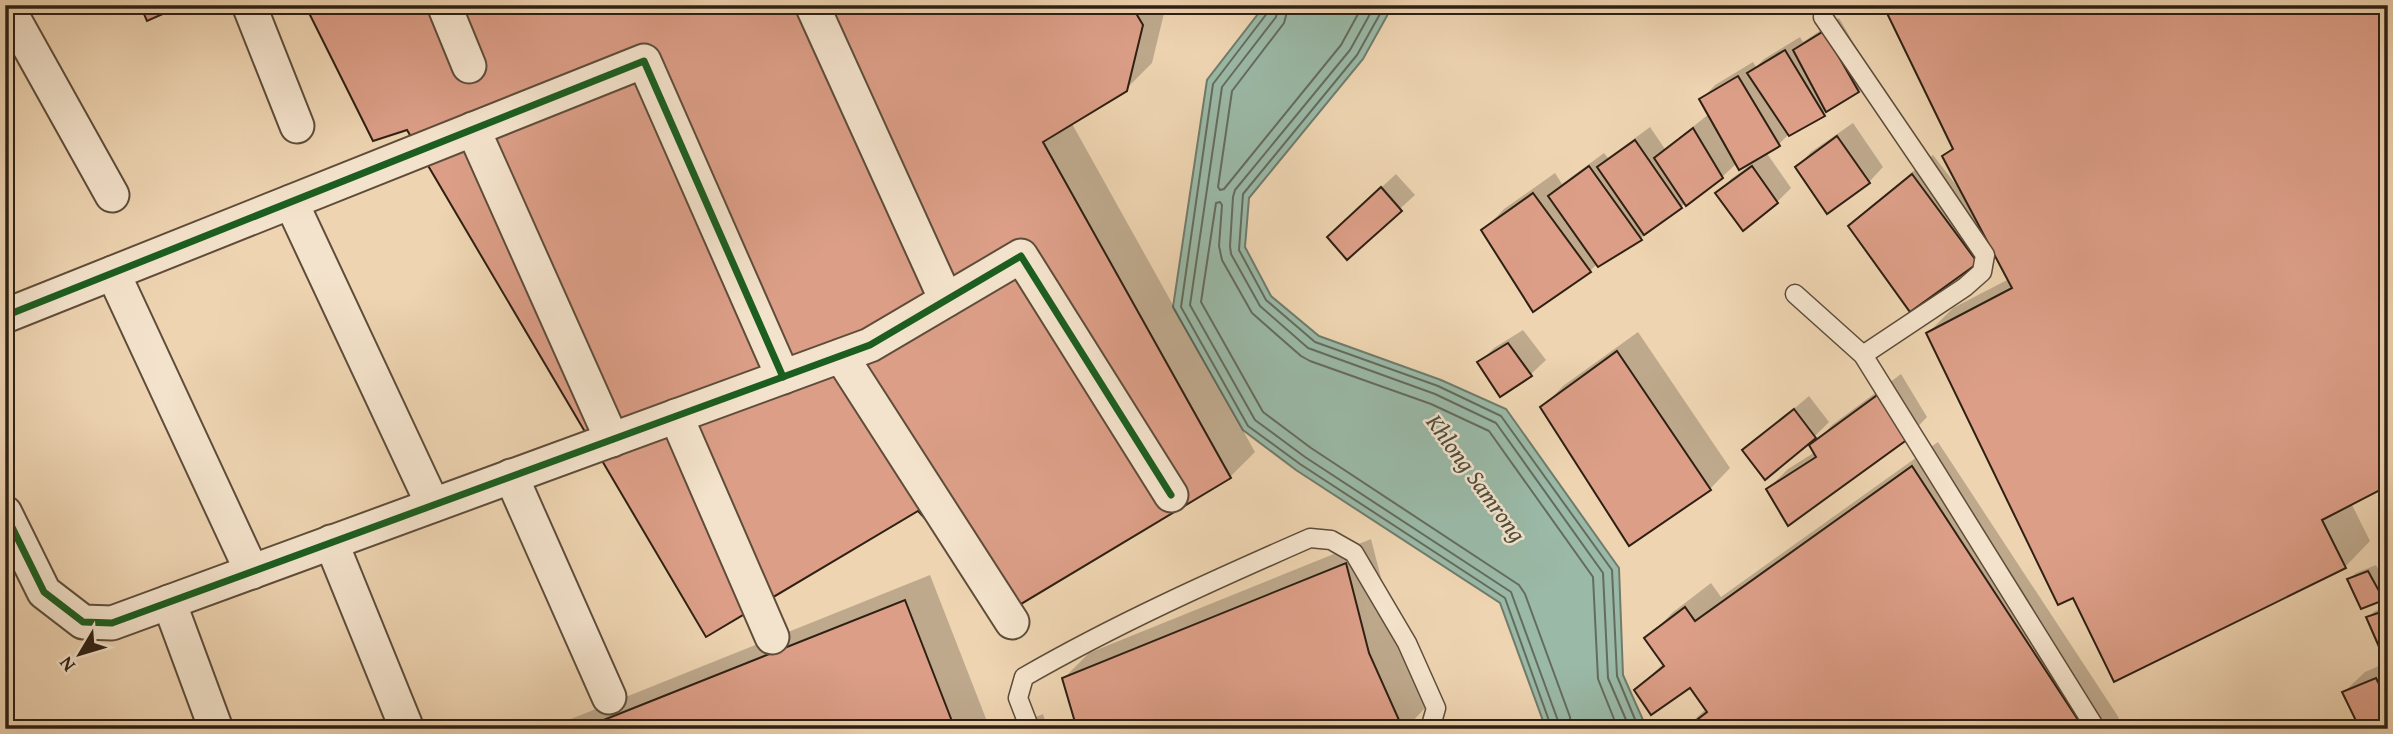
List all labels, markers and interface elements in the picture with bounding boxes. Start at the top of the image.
water label: Khlong Samrong [1417,406,1535,549]
north arrow [46,618,116,688]
text: N [51,651,82,678]

